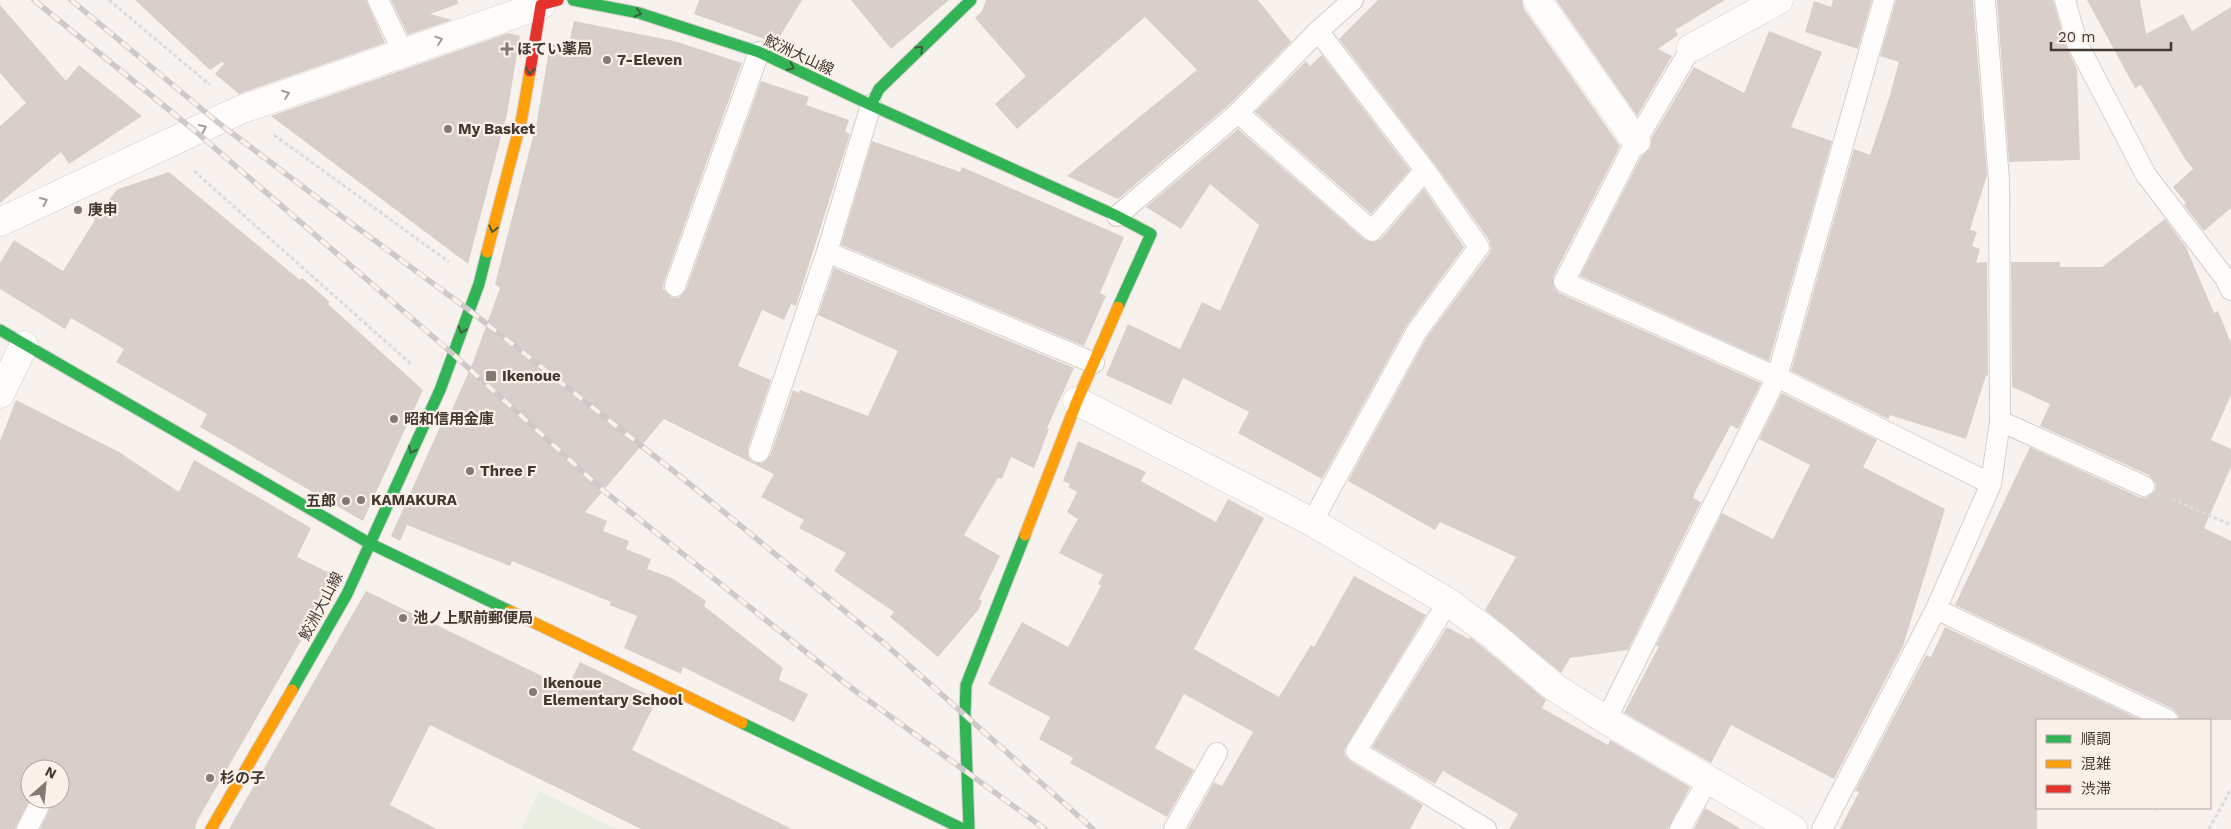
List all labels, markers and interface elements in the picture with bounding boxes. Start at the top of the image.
one-way arrow [634,7,643,18]
scale bar [2051,20,2171,52]
text: 20 m [2058,28,2096,46]
street label: 鮫洲大山線 [761,31,837,79]
one-way arrow [435,36,443,46]
place label: ほてい薬局 [517,40,592,58]
marker: ほてい薬局 [501,43,513,55]
one-way arrow [914,46,923,55]
place label: 7-Eleven [617,51,682,69]
marker: 7-Eleven [601,54,613,66]
one-way arrow [786,61,795,71]
one-way arrow [525,66,535,75]
one-way arrow [281,90,290,100]
place label: My Basket [458,120,536,138]
one-way arrow [198,123,207,134]
marker: My Basket [442,123,454,135]
one-way arrow [39,197,48,208]
place label: 庚申 [88,201,118,219]
marker: 庚申 [72,204,84,216]
one-way arrow [488,224,499,233]
one-way arrow [458,325,468,334]
place label: Ikenoue [502,367,561,385]
marker: Ikenoue [484,369,498,383]
place label: 昭和信用金庫 [404,410,494,428]
marker: 昭和信用金庫 [388,413,400,425]
one-way arrow [408,445,419,454]
place label: Three F [480,462,536,480]
marker: Three F [464,465,476,477]
place label: KAMAKURA [371,491,458,509]
place label: 五郎 [306,492,336,510]
marker: KAMAKURA [355,494,367,506]
marker: 五郎 [340,495,352,507]
street label: 鮫洲大山線 [295,569,347,643]
place label: 池ノ上駅前郵便局 [413,609,533,627]
marker: 池ノ上駅前郵便局 [397,612,409,624]
place label: Ikenoue Elementary School [543,674,683,709]
marker: Ikenoue Elementary School [527,686,539,698]
legend [2036,719,2211,809]
text: 順調 [2081,730,2111,748]
text: 混雑 [2081,755,2111,773]
north arrow [20,759,70,809]
text: N [43,763,59,782]
place label: 杉の子 [220,769,265,787]
marker: 杉の子 [204,772,216,784]
text: 渋滞 [2081,780,2111,798]

